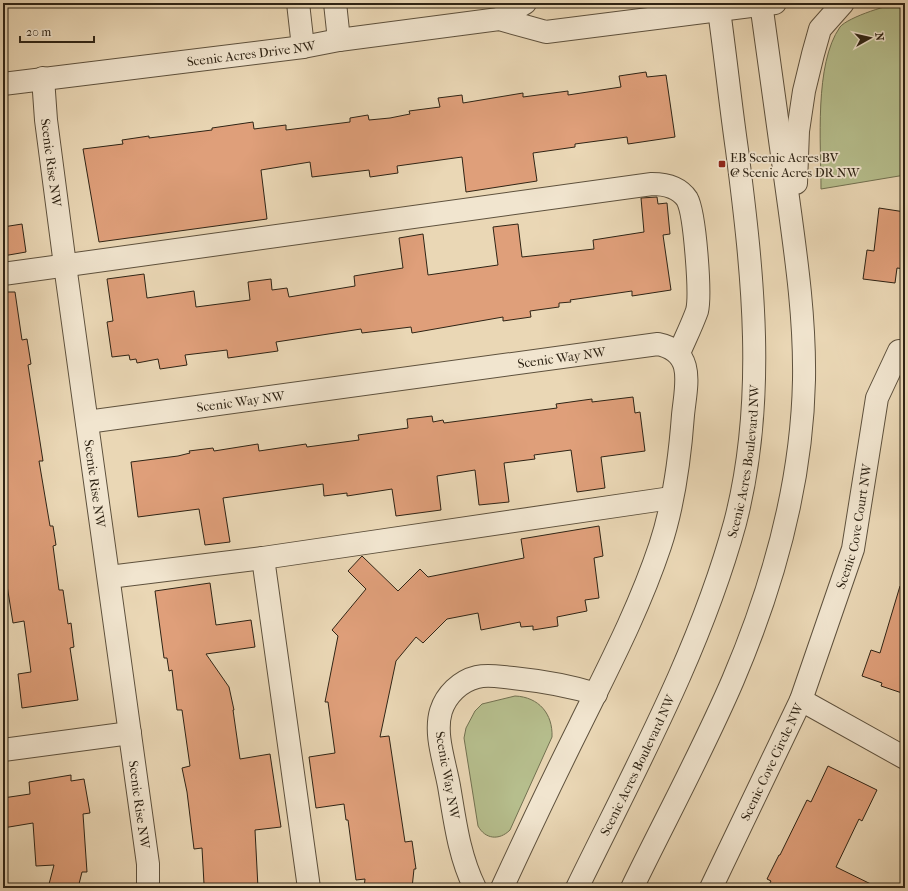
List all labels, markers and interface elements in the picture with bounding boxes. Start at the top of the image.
scale bar [20,18,94,44]
north arrow [850,18,890,58]
text: 20 m [26,25,51,39]
text: N [872,32,887,42]
street label: Scenic Acres Drive NW [186,37,318,69]
street label: Scenic Rise NW [38,118,64,209]
place label: EB Scenic Acres BV @ Scenic Acres DR NW [730,150,861,180]
marker: EB Scenic Acres BV @ Scenic Acres DR NW [717,159,727,169]
street label: Scenic Way NW [517,344,608,371]
street label: Scenic Acres Boulevard NW [724,383,762,539]
street label: Scenic Way NW [196,388,287,415]
street label: Scenic Rise NW [81,439,108,530]
street label: Scenic Cove Court NW [833,462,875,591]
street label: Scenic Acres Boulevard NW [597,691,679,838]
street label: Scenic Cove Circle NW [737,700,807,823]
street label: Scenic Way NW [432,730,463,821]
street label: Scenic Rise NW [126,760,153,851]

